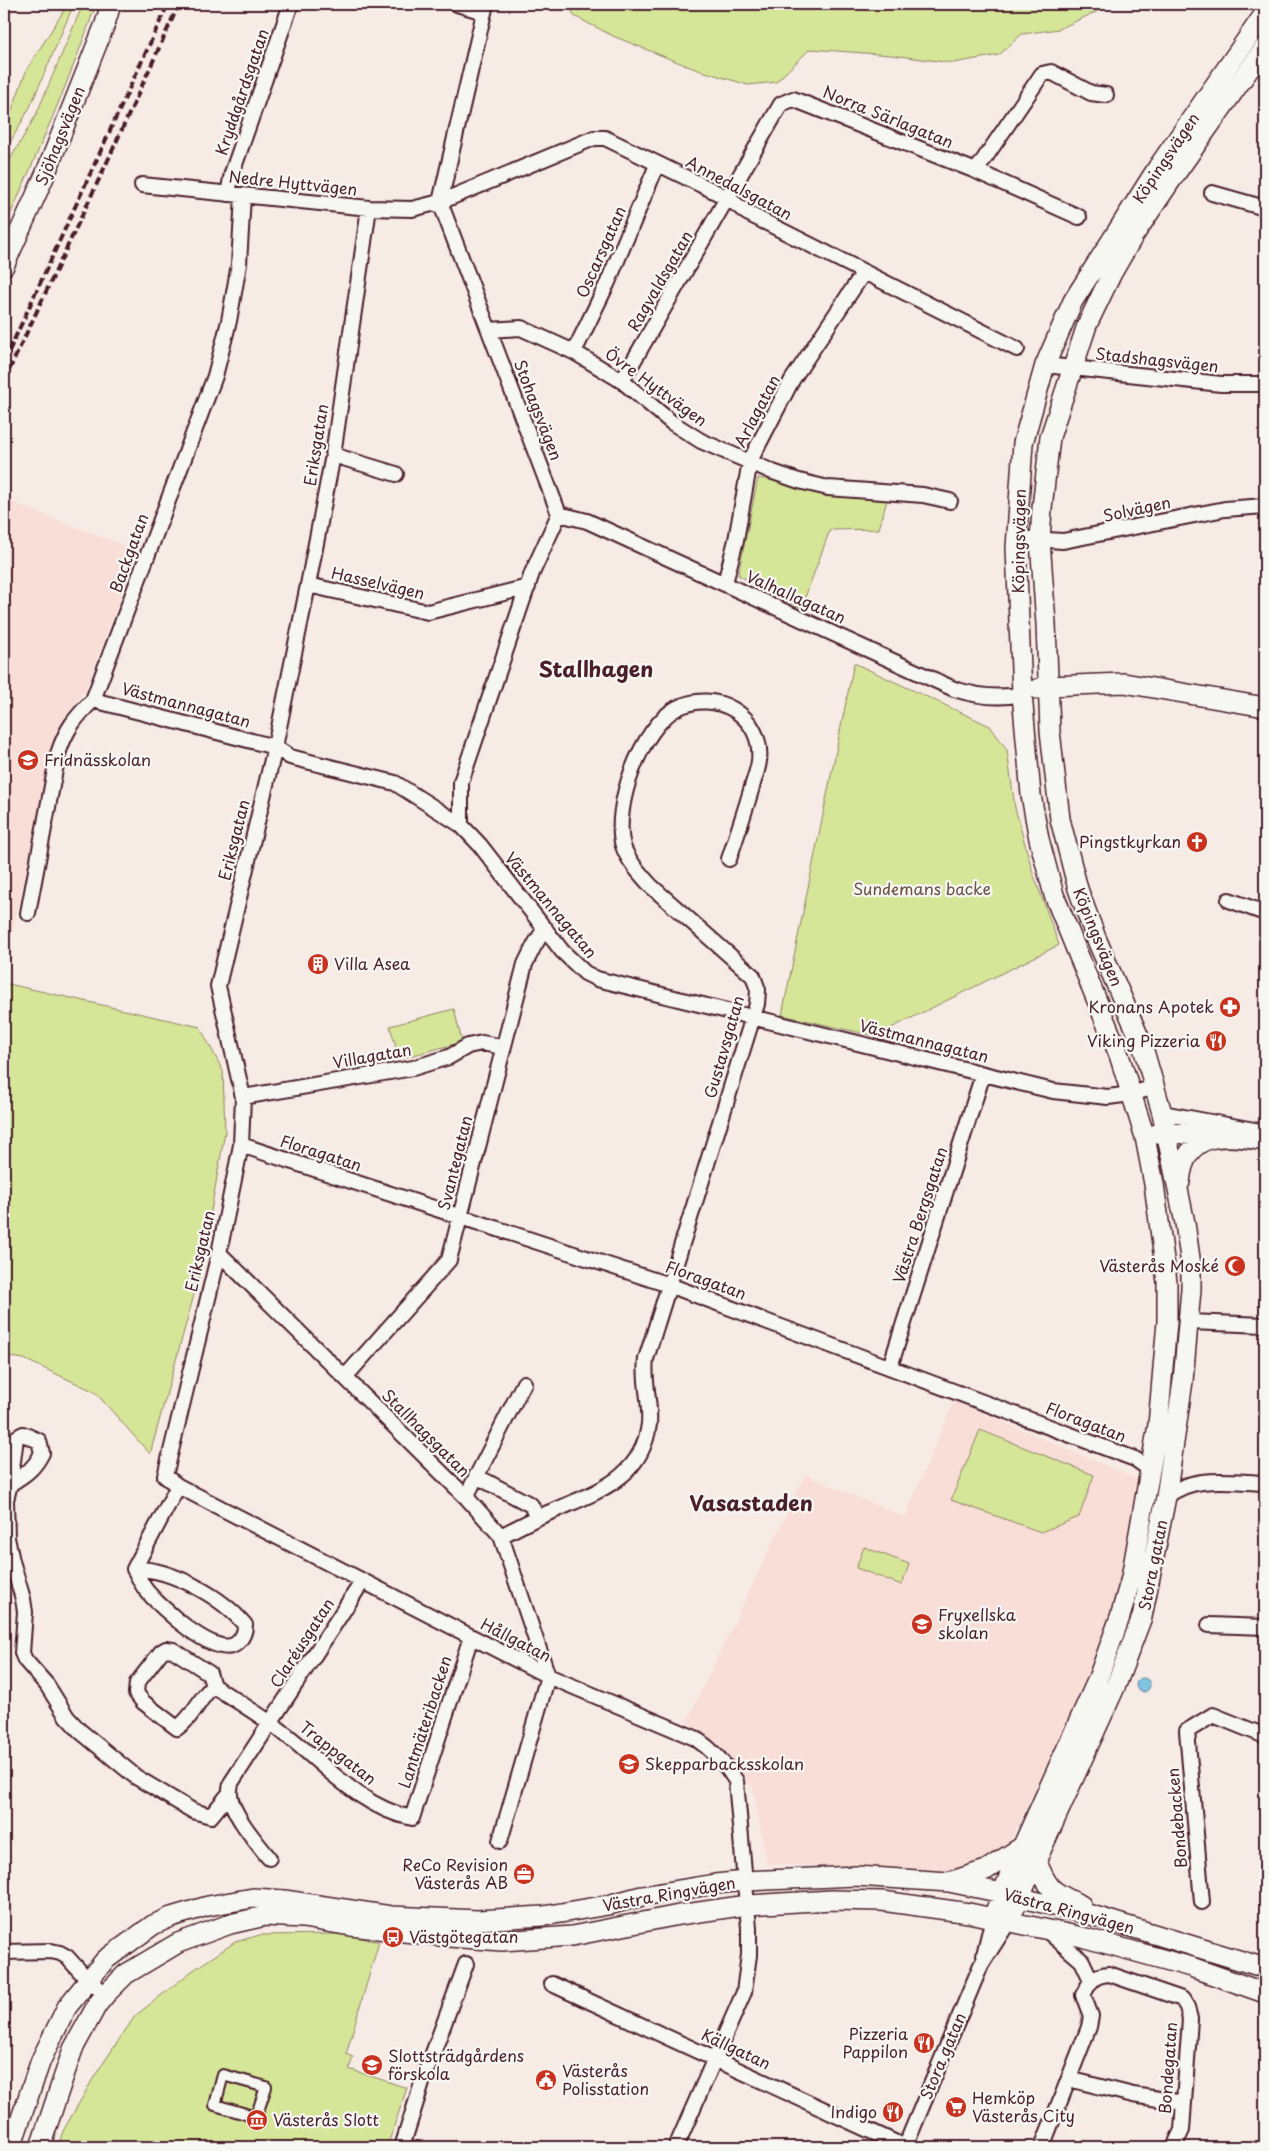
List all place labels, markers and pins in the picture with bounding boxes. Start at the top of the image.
place label: Fridnässkolan [44,747,151,771]
school or university icon: Fridnässkolan [16,748,40,772]
place label: Pingstkyrkan [1079,829,1181,853]
church icon: Pingstkyrkan [1185,830,1209,854]
place label: Villa Asea [334,951,410,975]
building icon: Villa Asea [306,952,330,976]
place label: Kronans Apotek [1088,994,1214,1018]
pharmacy icon: Kronans Apotek [1218,995,1242,1019]
place label: Viking Pizzeria [1087,1028,1201,1052]
restaurant icon: Viking Pizzeria [1204,1029,1228,1053]
place label: Västerås Moské [1099,1253,1219,1277]
mosque icon: Västerås Moské [1223,1254,1247,1278]
place label: Fryxellska skolan [938,1602,1016,1644]
school or university icon: Fryxellska skolan [910,1612,934,1636]
place label: Skepparbacksskolan [645,1751,804,1775]
school or university icon: Skepparbacksskolan [617,1752,641,1776]
place label: ReCo Revision Västerås AB [402,1852,508,1894]
office icon: ReCo Revision Västerås AB [512,1862,536,1886]
place label: Västgötegatan [409,1924,518,1948]
bus stop icon: Västgötegatan [381,1925,405,1949]
place label: Pizzeria Pappilon [843,2021,908,2063]
restaurant icon: Pizzeria Pappilon [912,2031,936,2055]
place label: Slottsträdgårdens förskola [388,2043,524,2085]
school or university icon: Slottsträdgårdens förskola [360,2053,384,2077]
place label: Västerås Polisstation [562,2058,649,2100]
public building icon: Västerås Polisstation [534,2068,558,2092]
place label: Hemköp Västerås City [972,2085,1075,2127]
supermarket icon: Hemköp Västerås City [944,2095,968,2119]
place label: Indigo [830,2099,877,2123]
restaurant icon: Indigo [881,2100,905,2124]
place label: Västerås Slott [273,2107,379,2131]
museum icon: Västerås Slott [245,2108,269,2132]

